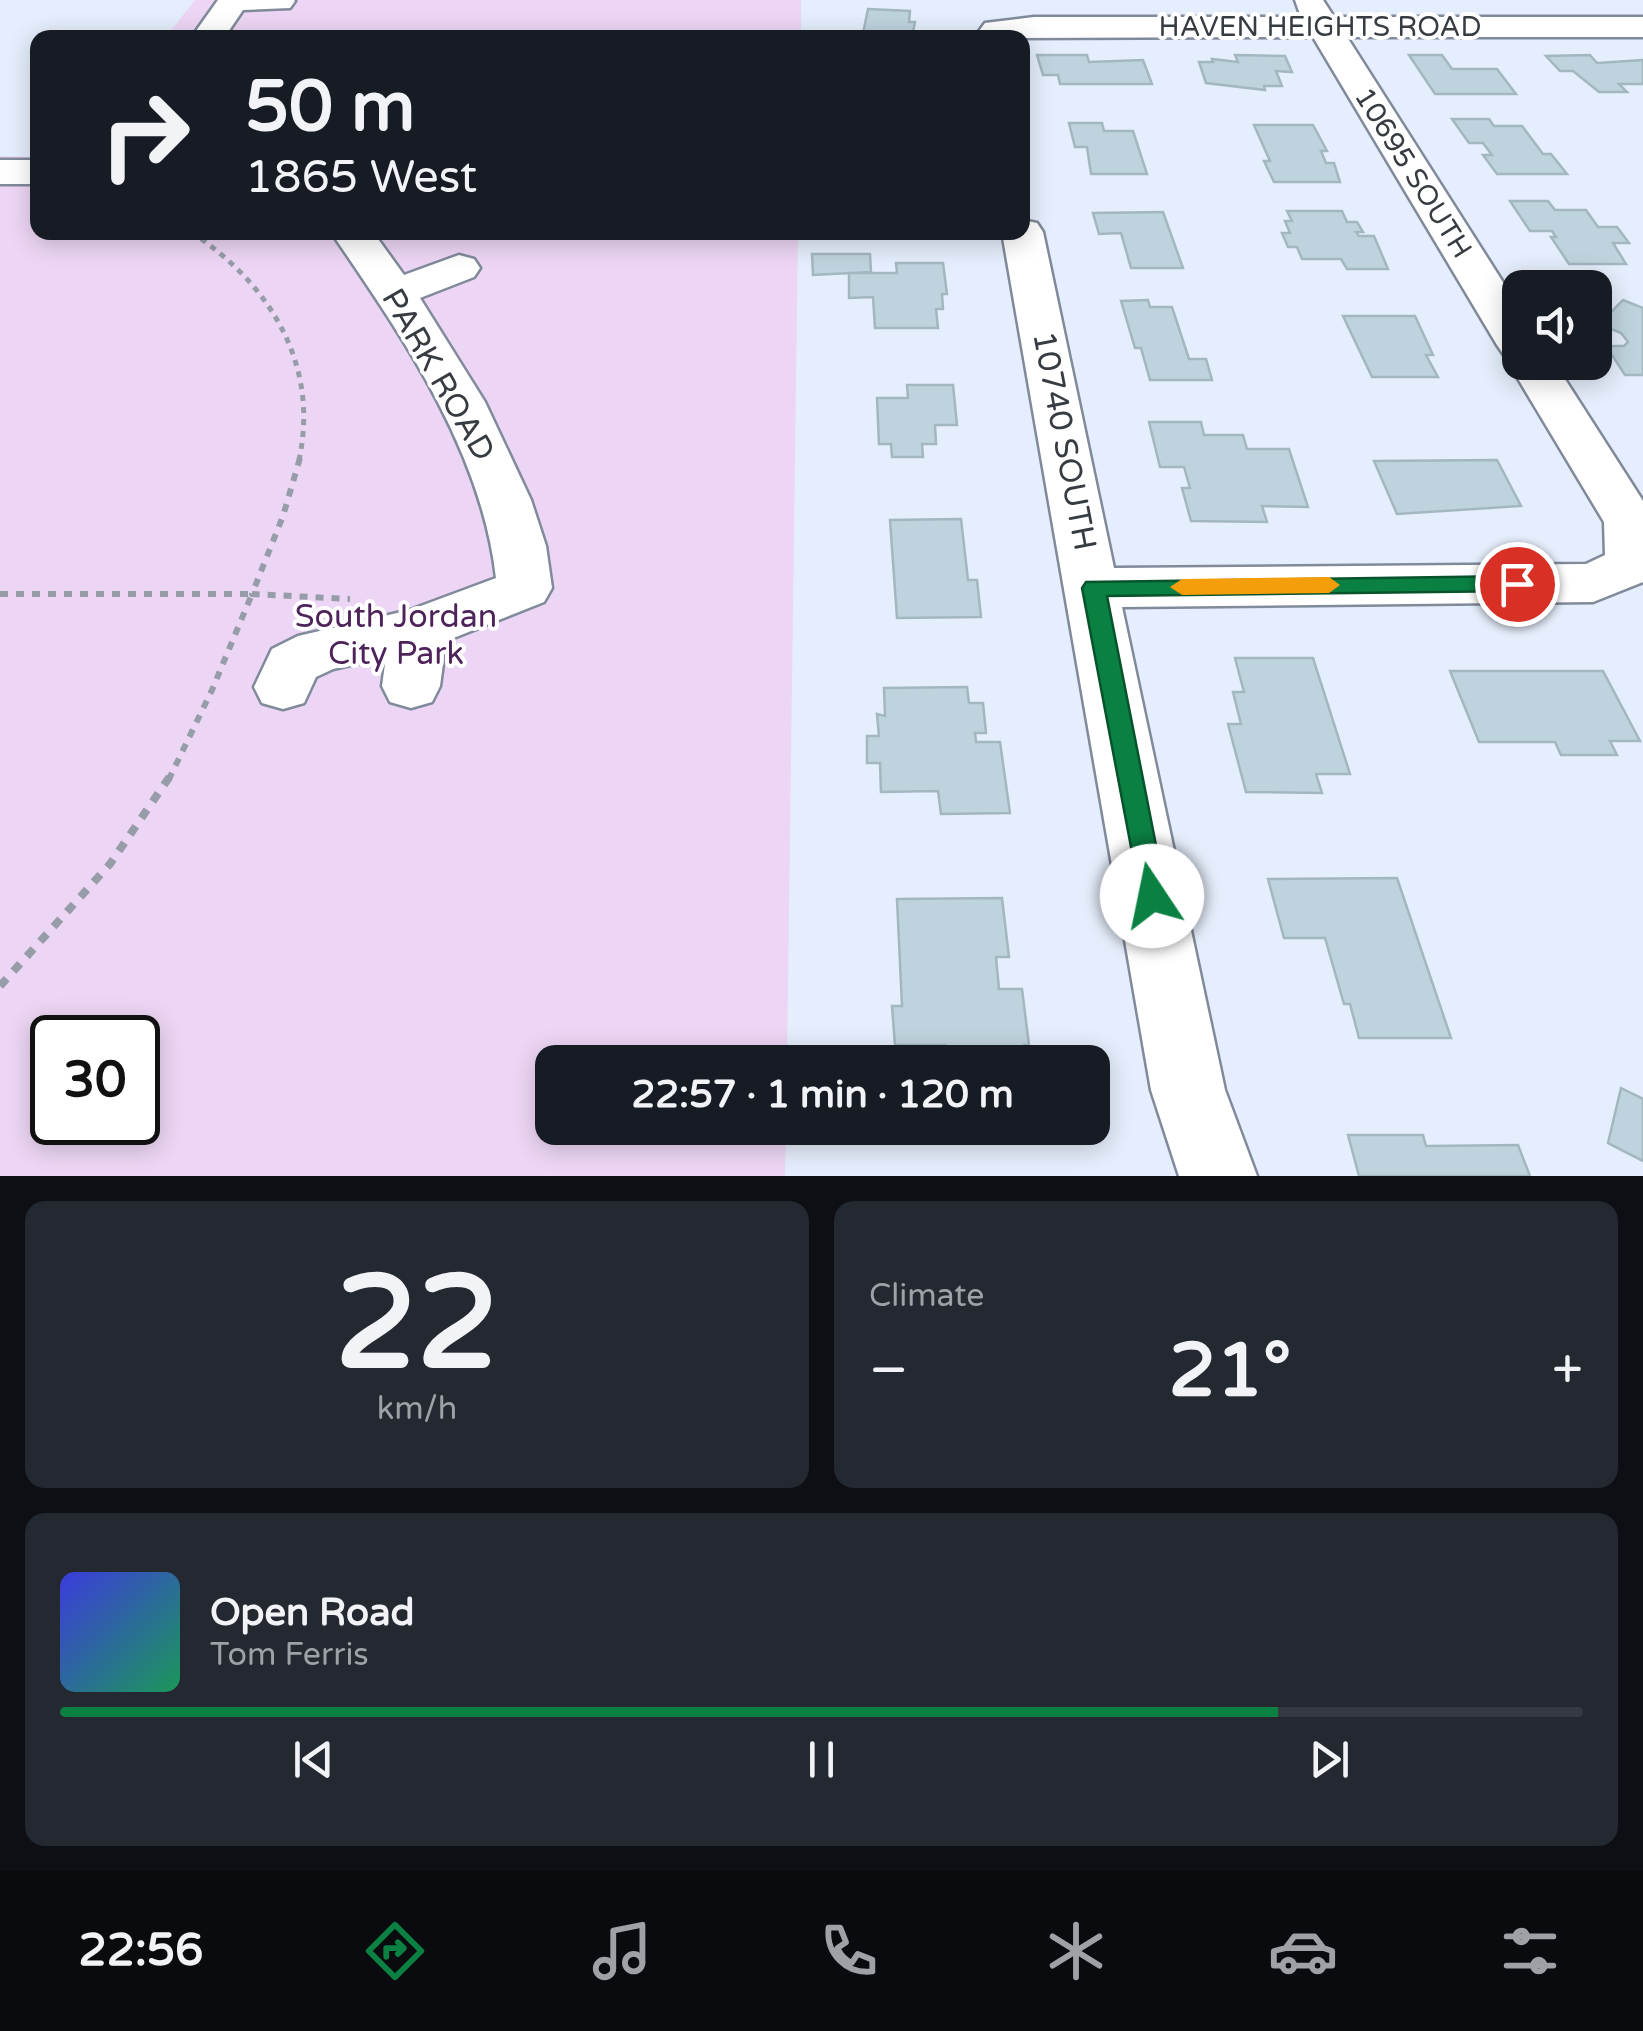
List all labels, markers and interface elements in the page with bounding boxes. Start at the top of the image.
street label: HAVEN HEIGHTS ROAD [1159,10,1481,44]
text: 50 m [245,66,415,150]
icon: right [80,70,210,200]
street label: 10695 SOUTH [1347,81,1479,265]
text: 1865 West [245,151,477,205]
map controls [1502,270,1612,380]
button: sound [1502,270,1612,380]
street label: PARK ROAD [373,282,503,468]
street label: 10740 SOUTH [1024,328,1104,554]
pin [1475,542,1560,627]
icon: arrive [1490,557,1545,612]
park label: South Jordan City Park [295,598,497,673]
position arrow [1100,844,1204,948]
speed limit sign: 30 [30,1015,160,1145]
text: 22:57 · 1 min · 120 m [631,1072,1014,1118]
text: 22 [335,1247,499,1403]
text: Climate [869,1277,984,1315]
text: 21° [1169,1326,1291,1416]
text: − [869,1338,908,1404]
text: + [1552,1338,1583,1404]
text: km/h [377,1390,457,1428]
text: Open Road [210,1590,415,1636]
text: Tom Ferris [210,1636,369,1674]
icon: previous [286,1732,341,1787]
icon: pause [794,1732,849,1787]
icon: next [1302,1732,1357,1787]
icon: directions [360,1916,430,1986]
icon: music [587,1916,657,1986]
icon: phone [814,1916,884,1986]
icon: climate [1041,1916,1111,1986]
icon: car [1268,1916,1338,1986]
icon: filters [1495,1916,1565,1986]
text: 22:56 [78,1924,203,1978]

